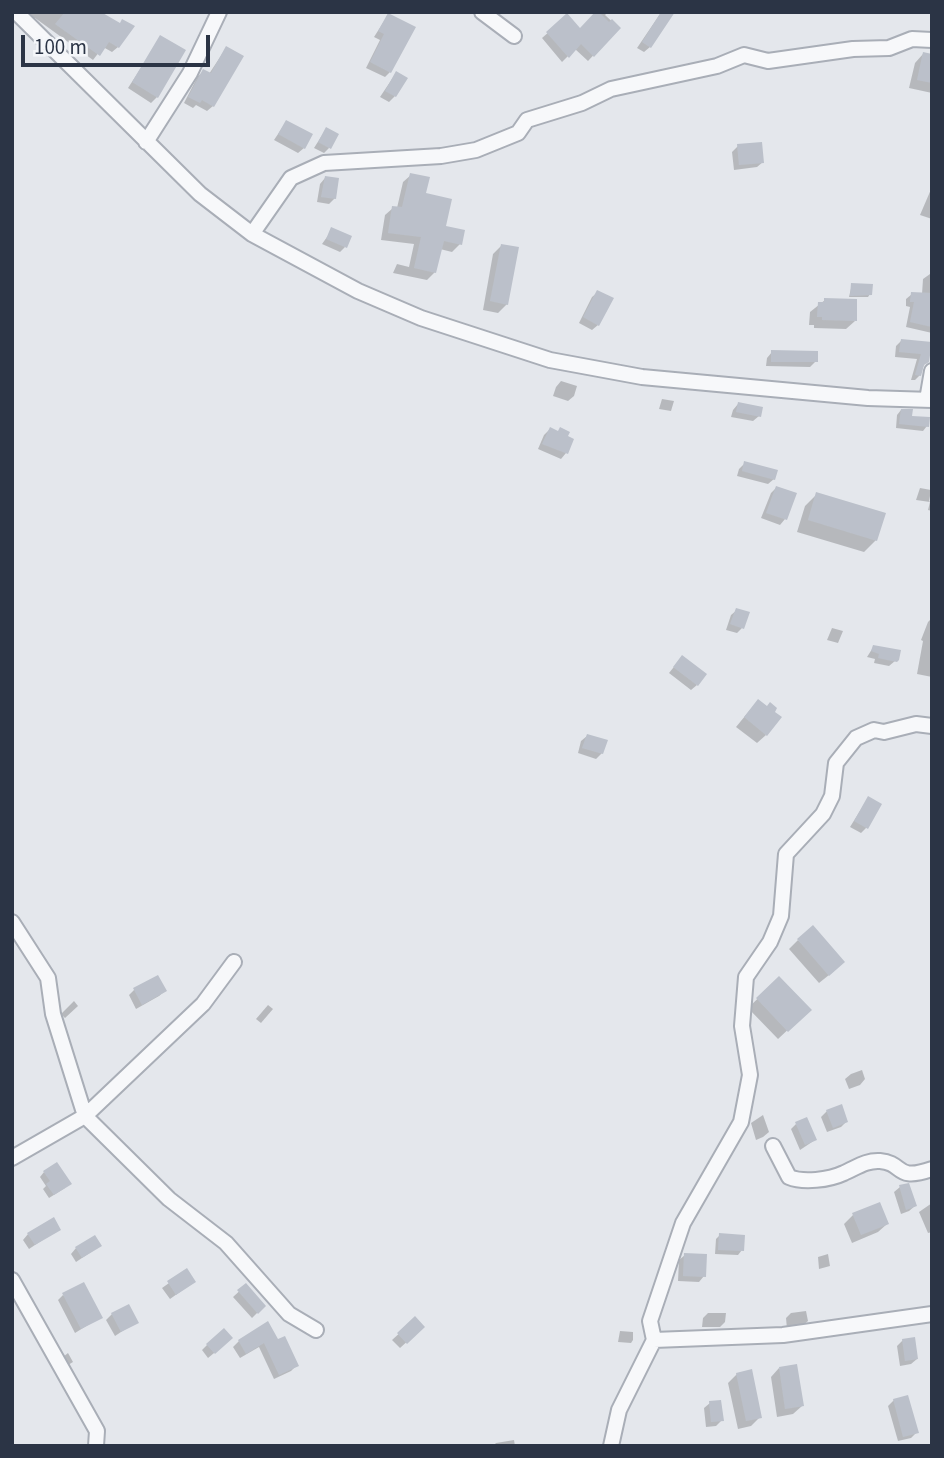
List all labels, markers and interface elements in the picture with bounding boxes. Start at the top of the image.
scale bar [24,21,214,65]
text: 100 m [34,32,87,62]

